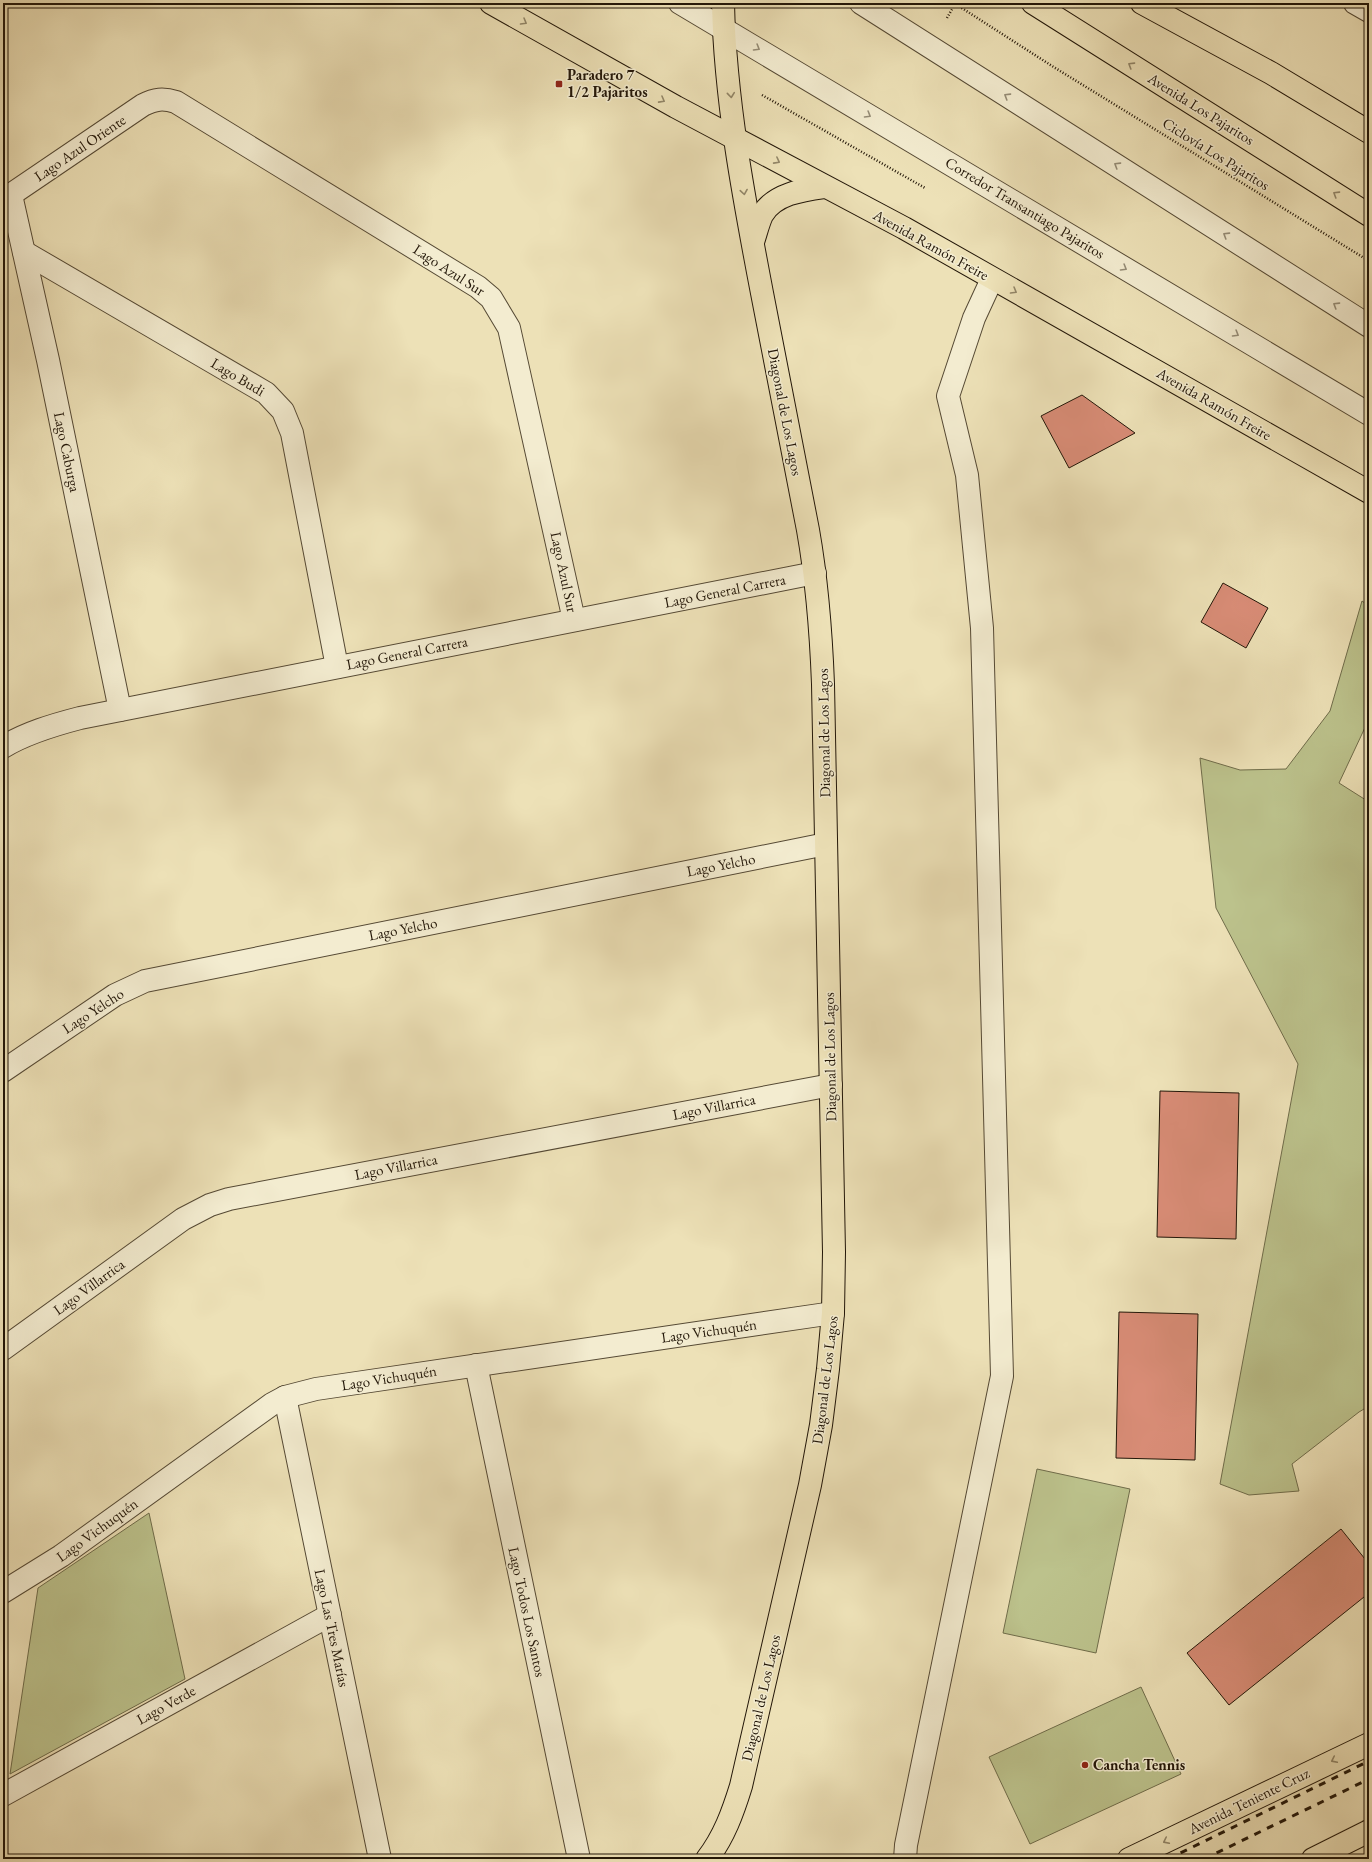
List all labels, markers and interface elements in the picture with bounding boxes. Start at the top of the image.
one-way arrow [520,18,528,25]
one-way arrow [753,44,760,51]
one-way arrow [1128,62,1135,70]
place label: Paradero 7 1/2 Pajaritos [567,65,648,101]
street label: Avenida Los Pajaritos [1144,68,1258,149]
marker: Paradero 7 1/2 Pajaritos [554,79,564,89]
one-way arrow [726,92,735,98]
one-way arrow [1004,93,1011,100]
one-way arrow [658,95,665,102]
street label: Lago Azul Oriente [30,110,129,185]
one-way arrow [864,110,871,117]
street label: Ciclovía Los Pajaritos [1159,113,1274,194]
street label: Corredor Transantiago Pajaritos [942,152,1109,263]
one-way arrow [772,157,780,164]
one-way arrow [1114,163,1121,170]
one-way arrow [739,189,748,195]
one-way arrow [1333,192,1340,199]
street label: Avenida Ramón Freire [869,204,993,284]
one-way arrow [1223,232,1230,240]
street label: Lago Azul Sur [410,239,489,300]
one-way arrow [1120,263,1127,270]
one-way arrow [1010,286,1017,293]
one-way arrow [1333,302,1340,310]
one-way arrow [1232,330,1239,337]
street label: Diagonal de Los Lagos [764,347,807,477]
street label: Lago Budi [208,353,269,400]
street label: Avenida Ramón Freire [1153,363,1275,444]
street label: Lago Caburga [50,410,85,494]
street label: Lago Azul Sur [547,530,582,614]
street label: Lago General Carrera [663,569,787,612]
street label: Lago General Carrera [345,631,469,674]
street label: Diagonal de Los Lagos [813,668,834,798]
street label: Lago Yelcho [685,849,757,880]
street label: Lago Yelcho [367,913,439,944]
street label: Lago Yelcho [58,984,127,1037]
street label: Diagonal de Los Lagos [819,992,840,1122]
street label: Lago Villarrica [671,1089,757,1124]
street label: Lago Villarrica [353,1149,439,1184]
street label: Lago Villarrica [49,1254,128,1319]
street label: Lago Vichuquén [660,1314,758,1347]
street label: Diagonal de Los Lagos [807,1314,842,1445]
street label: Lago Vichuquén [340,1361,438,1394]
street label: Lago Vichuquén [52,1494,141,1566]
street label: Lago Todos Los Santos [504,1545,551,1679]
street label: Lago Las Tres Marías [311,1567,354,1689]
street label: Diagonal de Los Lagos [737,1633,784,1763]
street label: Lago Verde [133,1681,199,1729]
place label: Cancha Tennis [1093,1755,1185,1774]
one-way arrow [1331,1756,1338,1763]
marker: Cancha Tennis [1080,1760,1090,1770]
street label: Avenida Teniente Cruz [1184,1763,1313,1838]
one-way arrow [1163,1836,1171,1844]

